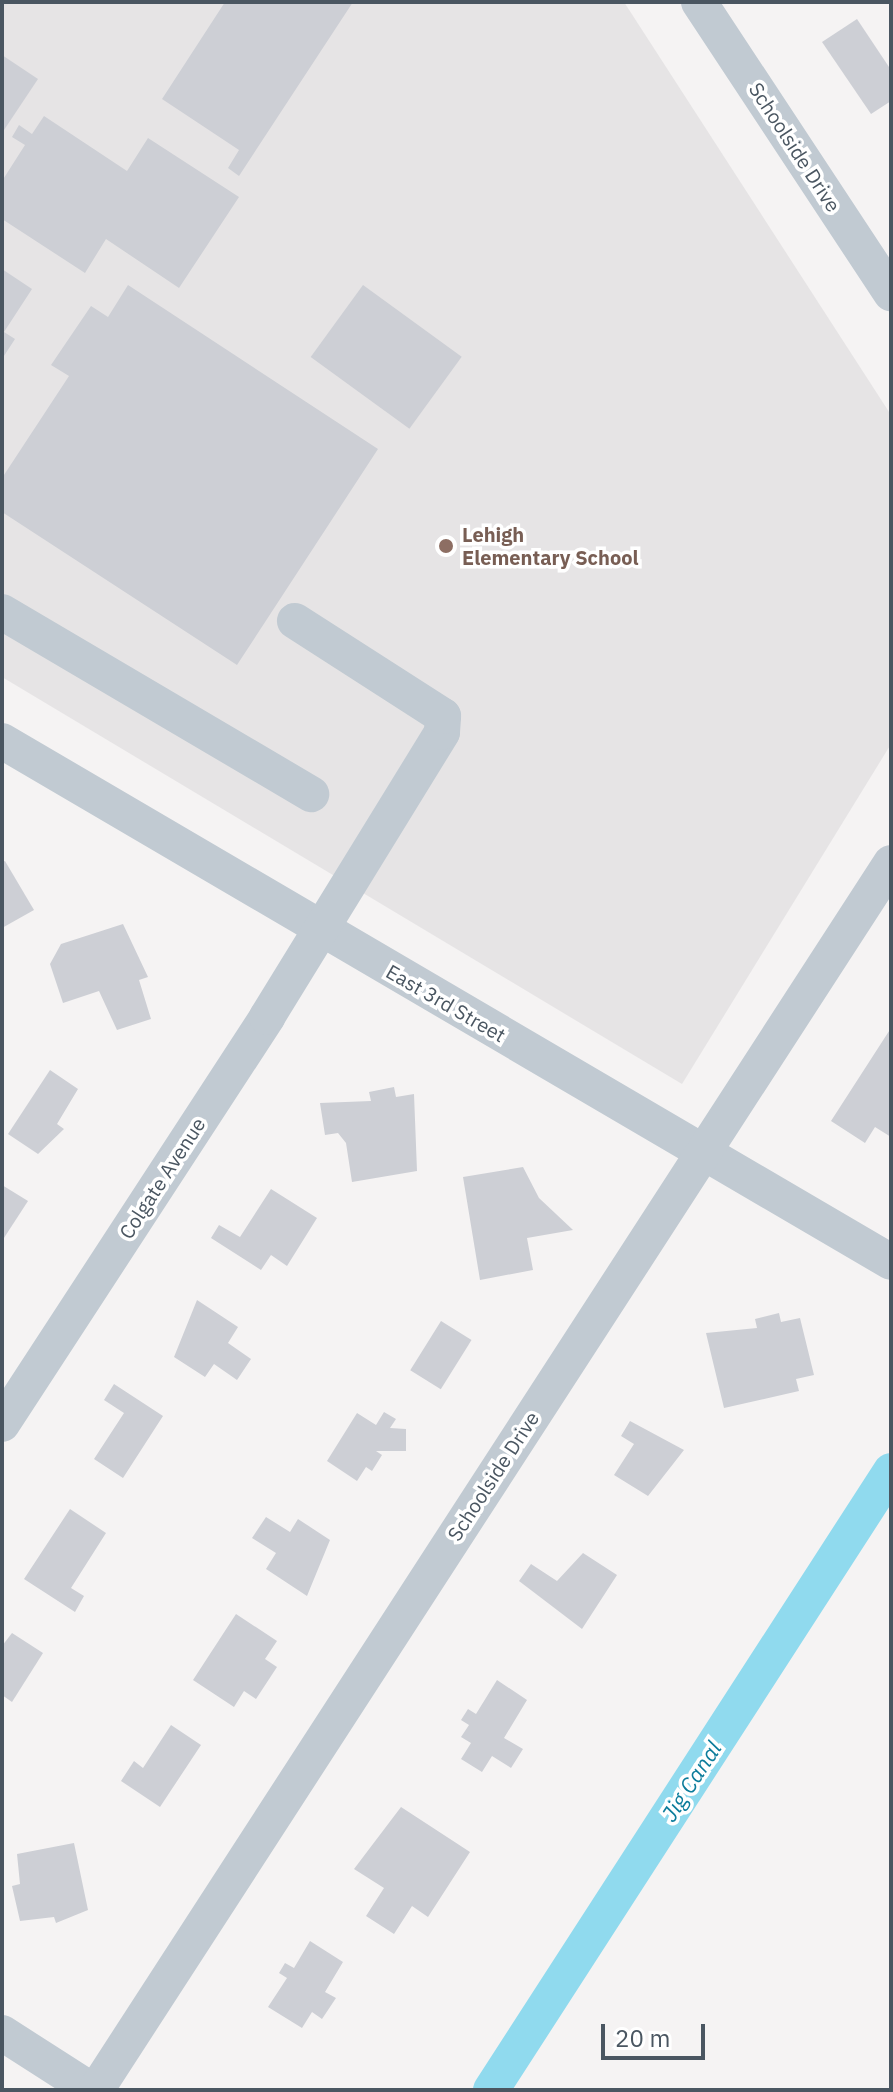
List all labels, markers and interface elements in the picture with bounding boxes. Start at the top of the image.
street label: Schoolside Drive [744,78,846,216]
place label: Lehigh Elementary School [462,522,638,569]
marker: Lehigh Elementary School [437,537,455,555]
street label: East 3rd Street [382,959,510,1047]
street label: Colgate Avenue [114,1113,210,1243]
street label: Schoolside Drive [442,1407,544,1545]
water label: Jig Canal [655,1736,727,1826]
scale bar [605,2008,709,2058]
text: 20 m [615,2022,670,2054]

